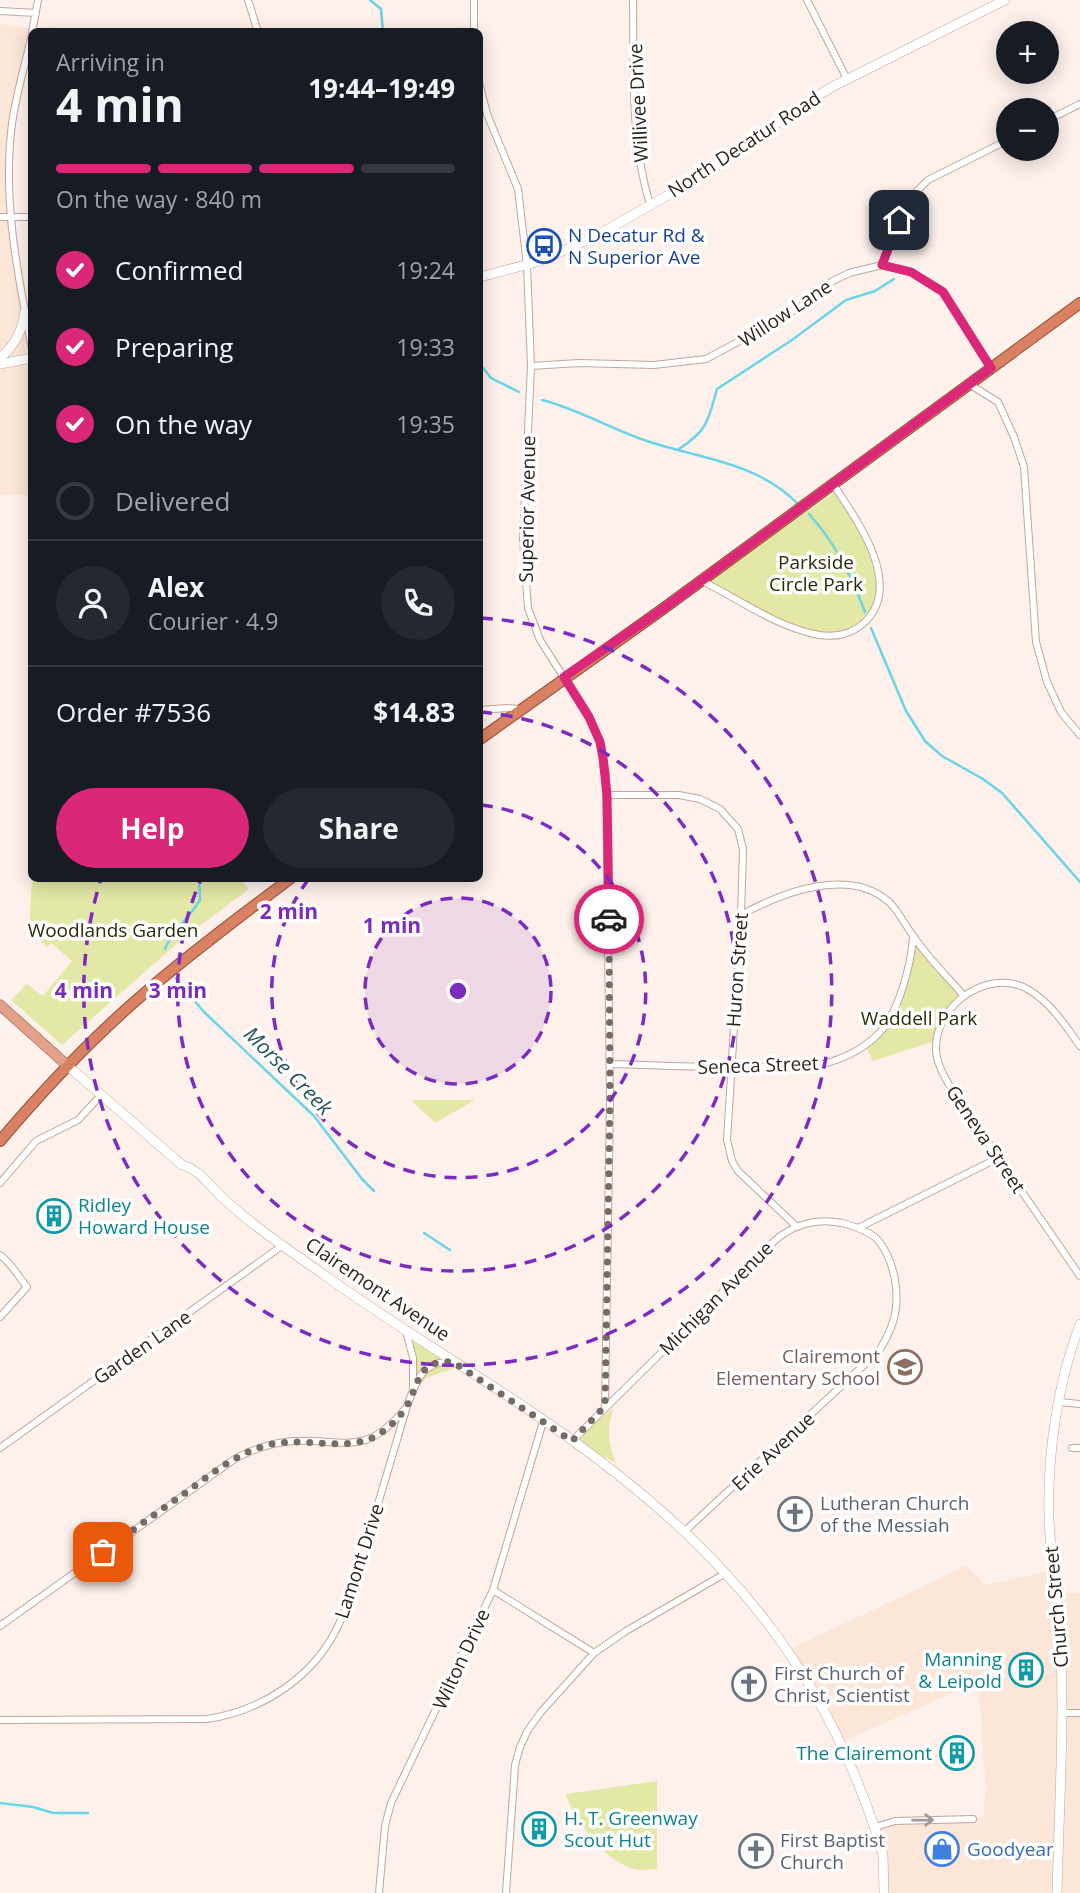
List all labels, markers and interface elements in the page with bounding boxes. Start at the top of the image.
map controls [996,21,1059,161]
button: + [996,21,1059,84]
street label: Willivee Drive [622,43,654,163]
text: Arriving in [56,46,165,78]
text: 19:44–19:49 [308,70,455,106]
text: 4 min [56,73,184,135]
street label: North Decatur Road [663,85,825,203]
button: − [996,98,1059,161]
text: On the way · 840 m [56,183,262,215]
pin [869,190,929,250]
icon: home [880,201,918,239]
place label: N Decatur Rd & N Superior Ave [568,222,705,270]
bus stop icon: N Decatur Rd & N Superior Ave [525,227,563,265]
icon: check [56,251,94,289]
text: Confirmed [115,252,243,288]
text: 19:24 [396,254,455,286]
street label: Willow Lane [734,273,836,353]
icon: check [56,328,94,366]
text: Preparing [115,329,233,365]
text: 19:33 [396,331,455,363]
icon: check [56,405,94,443]
text: On the way [115,406,252,442]
text: 19:35 [396,408,455,440]
street label: Superior Avenue [513,435,541,583]
text: Delivered [115,483,230,519]
park label: Parkside Circle Park [769,549,863,597]
button: person [56,566,130,640]
button: phone [381,566,455,640]
text: Alex [148,569,204,605]
text: Courier · 4.9 [148,605,278,637]
text: Order #7536 [56,694,211,730]
text: $14.83 [373,694,455,730]
button: Help [56,788,249,868]
button: Share [263,788,455,868]
courier [574,884,644,954]
text: 2 min [260,897,318,925]
icon: car [590,900,628,938]
text: 1 min [363,911,421,939]
street label: Huron Street [720,912,754,1028]
park label: Woodlands Garden [28,917,198,943]
text: 4 min [55,976,113,1004]
text: 3 min [149,976,207,1004]
centre of rings [446,979,470,1003]
park label: Waddell Park [861,1005,977,1031]
water label: Morse Creek [238,1020,340,1121]
street label: Seneca Street [697,1050,819,1080]
street label: Geneva Street [940,1080,1032,1198]
place label: Ridley Howard House [78,1192,210,1240]
building icon: Ridley Howard House [35,1197,73,1235]
street label: Clairemont Avenue [301,1231,455,1347]
street label: Michigan Avenue [653,1235,779,1361]
street label: Garden Lane [88,1304,196,1390]
place label: Clairemont Elementary School [716,1343,880,1391]
school or university icon: Clairemont Elementary School [886,1348,924,1386]
street label: Erie Avenue [726,1406,820,1496]
place label: Lutheran Church of the Messiah [820,1490,969,1538]
church icon: Lutheran Church of the Messiah [776,1495,814,1533]
street label: Lamont Drive [328,1500,390,1622]
pin [73,1522,133,1582]
icon: bag [84,1533,122,1571]
street label: Church Street [1038,1545,1074,1669]
street label: Wilton Drive [426,1604,496,1714]
place label: Manning & Leipold [918,1646,1002,1694]
building icon: Manning & Leipold [1007,1651,1045,1689]
place label: First Church of Christ, Scientist [774,1660,910,1708]
church icon: First Church of Christ, Scientist [730,1665,768,1703]
building icon: The Clairemont [938,1734,976,1772]
place label: The Clairemont [796,1740,932,1766]
place label: H. T. Greenway Scout Hut [564,1805,698,1853]
building icon: H. T. Greenway Scout Hut [520,1810,558,1848]
one-way arrow [911,1813,934,1827]
place label: First Baptist Church [780,1827,885,1875]
shop icon: Goodyear [923,1830,961,1868]
church icon: First Baptist Church [737,1832,775,1870]
place label: Goodyear [967,1836,1054,1862]

